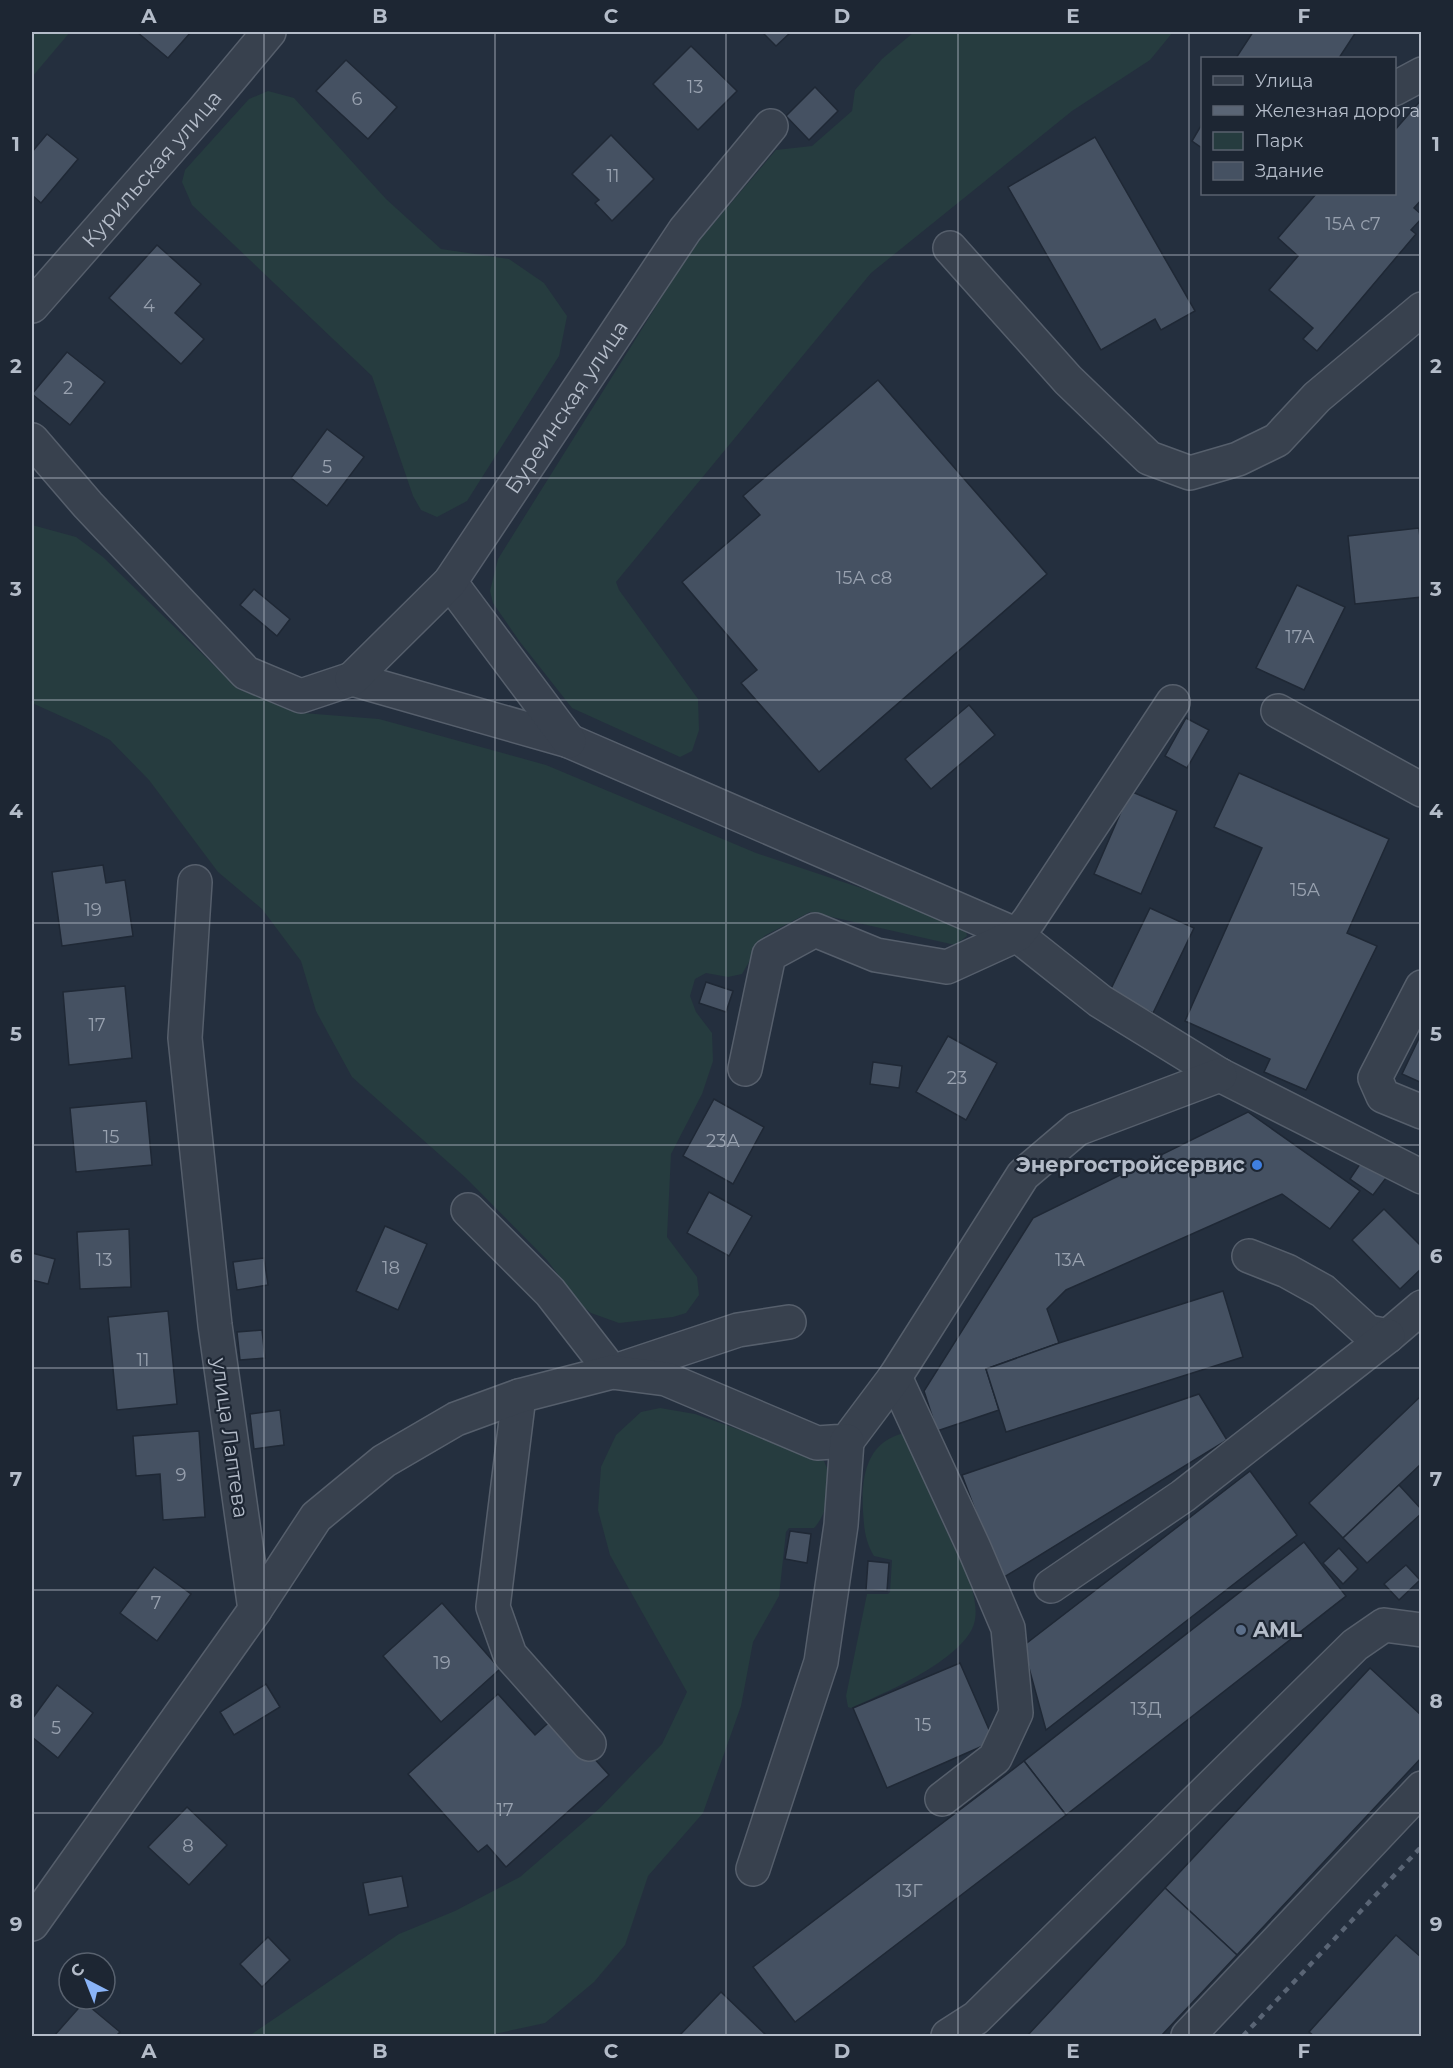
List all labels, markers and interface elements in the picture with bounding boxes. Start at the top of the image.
text: A [140,4,157,28]
text: B [372,4,388,28]
text: C [604,4,619,28]
text: D [834,4,850,28]
text: E [1066,4,1080,28]
text: F [1298,4,1311,28]
legend [1201,57,1396,195]
text: Улица [1255,70,1313,92]
house number: 13 [687,76,703,98]
street label: Курильская улица [76,85,227,252]
house number: 6 [352,88,363,110]
text: Железная дорога [1255,100,1420,122]
text: Парк [1255,130,1304,152]
text: 1 [12,132,20,156]
text: 1 [1432,132,1440,156]
text: Здание [1255,160,1324,182]
house number: 11 [607,165,620,187]
house number: 15А с7 [1325,213,1381,235]
house number: 4 [143,295,155,317]
street label: Буреинская улица [500,316,633,498]
text: 2 [10,354,22,378]
text: 2 [1430,354,1442,378]
house number: 2 [63,377,73,399]
house number: 5 [322,456,332,478]
house number: 15А с8 [836,567,892,589]
text: 3 [9,577,22,601]
text: 3 [1429,577,1442,601]
house number: 17А [1285,626,1315,648]
text: 4 [9,799,23,823]
text: 4 [1429,799,1443,823]
house number: 15А [1290,879,1321,901]
house number: 19 [84,899,102,921]
house number: 17 [88,1014,106,1036]
text: 5 [10,1022,22,1046]
text: 5 [1430,1022,1442,1046]
house number: 23 [947,1067,967,1089]
house number: 15 [103,1126,119,1148]
house number: 23А [706,1130,741,1152]
place label: Энергостройсервис [1016,1152,1246,1177]
marker: Энергостройсервис [1250,1158,1264,1172]
text: 6 [10,1244,23,1268]
text: 6 [1430,1244,1443,1268]
house number: 13 [96,1249,112,1271]
house number: 13А [1055,1249,1086,1271]
house number: 18 [382,1257,400,1279]
house number: 11 [137,1349,150,1371]
street label: улица Лаптева [207,1355,254,1520]
house number: 9 [176,1464,187,1486]
text: 7 [10,1467,22,1491]
text: 7 [1430,1467,1442,1491]
house number: 7 [151,1592,161,1614]
place label: AML [1252,1617,1302,1642]
marker: AML [1234,1623,1248,1637]
house number: 19 [433,1652,451,1674]
text: 8 [9,1689,23,1713]
text: 8 [1429,1689,1443,1713]
house number: 13Д [1131,1698,1161,1720]
house number: 15 [915,1714,931,1736]
house number: 5 [51,1717,61,1739]
house number: 17 [496,1799,514,1821]
house number: 8 [182,1835,194,1857]
house number: 13Г [896,1880,923,1902]
text: 9 [10,1912,22,1936]
text: 9 [1430,1912,1442,1936]
north arrow [57,1951,117,2011]
text: С [67,1959,88,1981]
text: A [140,2039,157,2063]
text: B [372,2039,388,2063]
text: C [604,2039,619,2063]
text: D [834,2039,850,2063]
text: E [1066,2039,1080,2063]
text: F [1298,2039,1311,2063]

